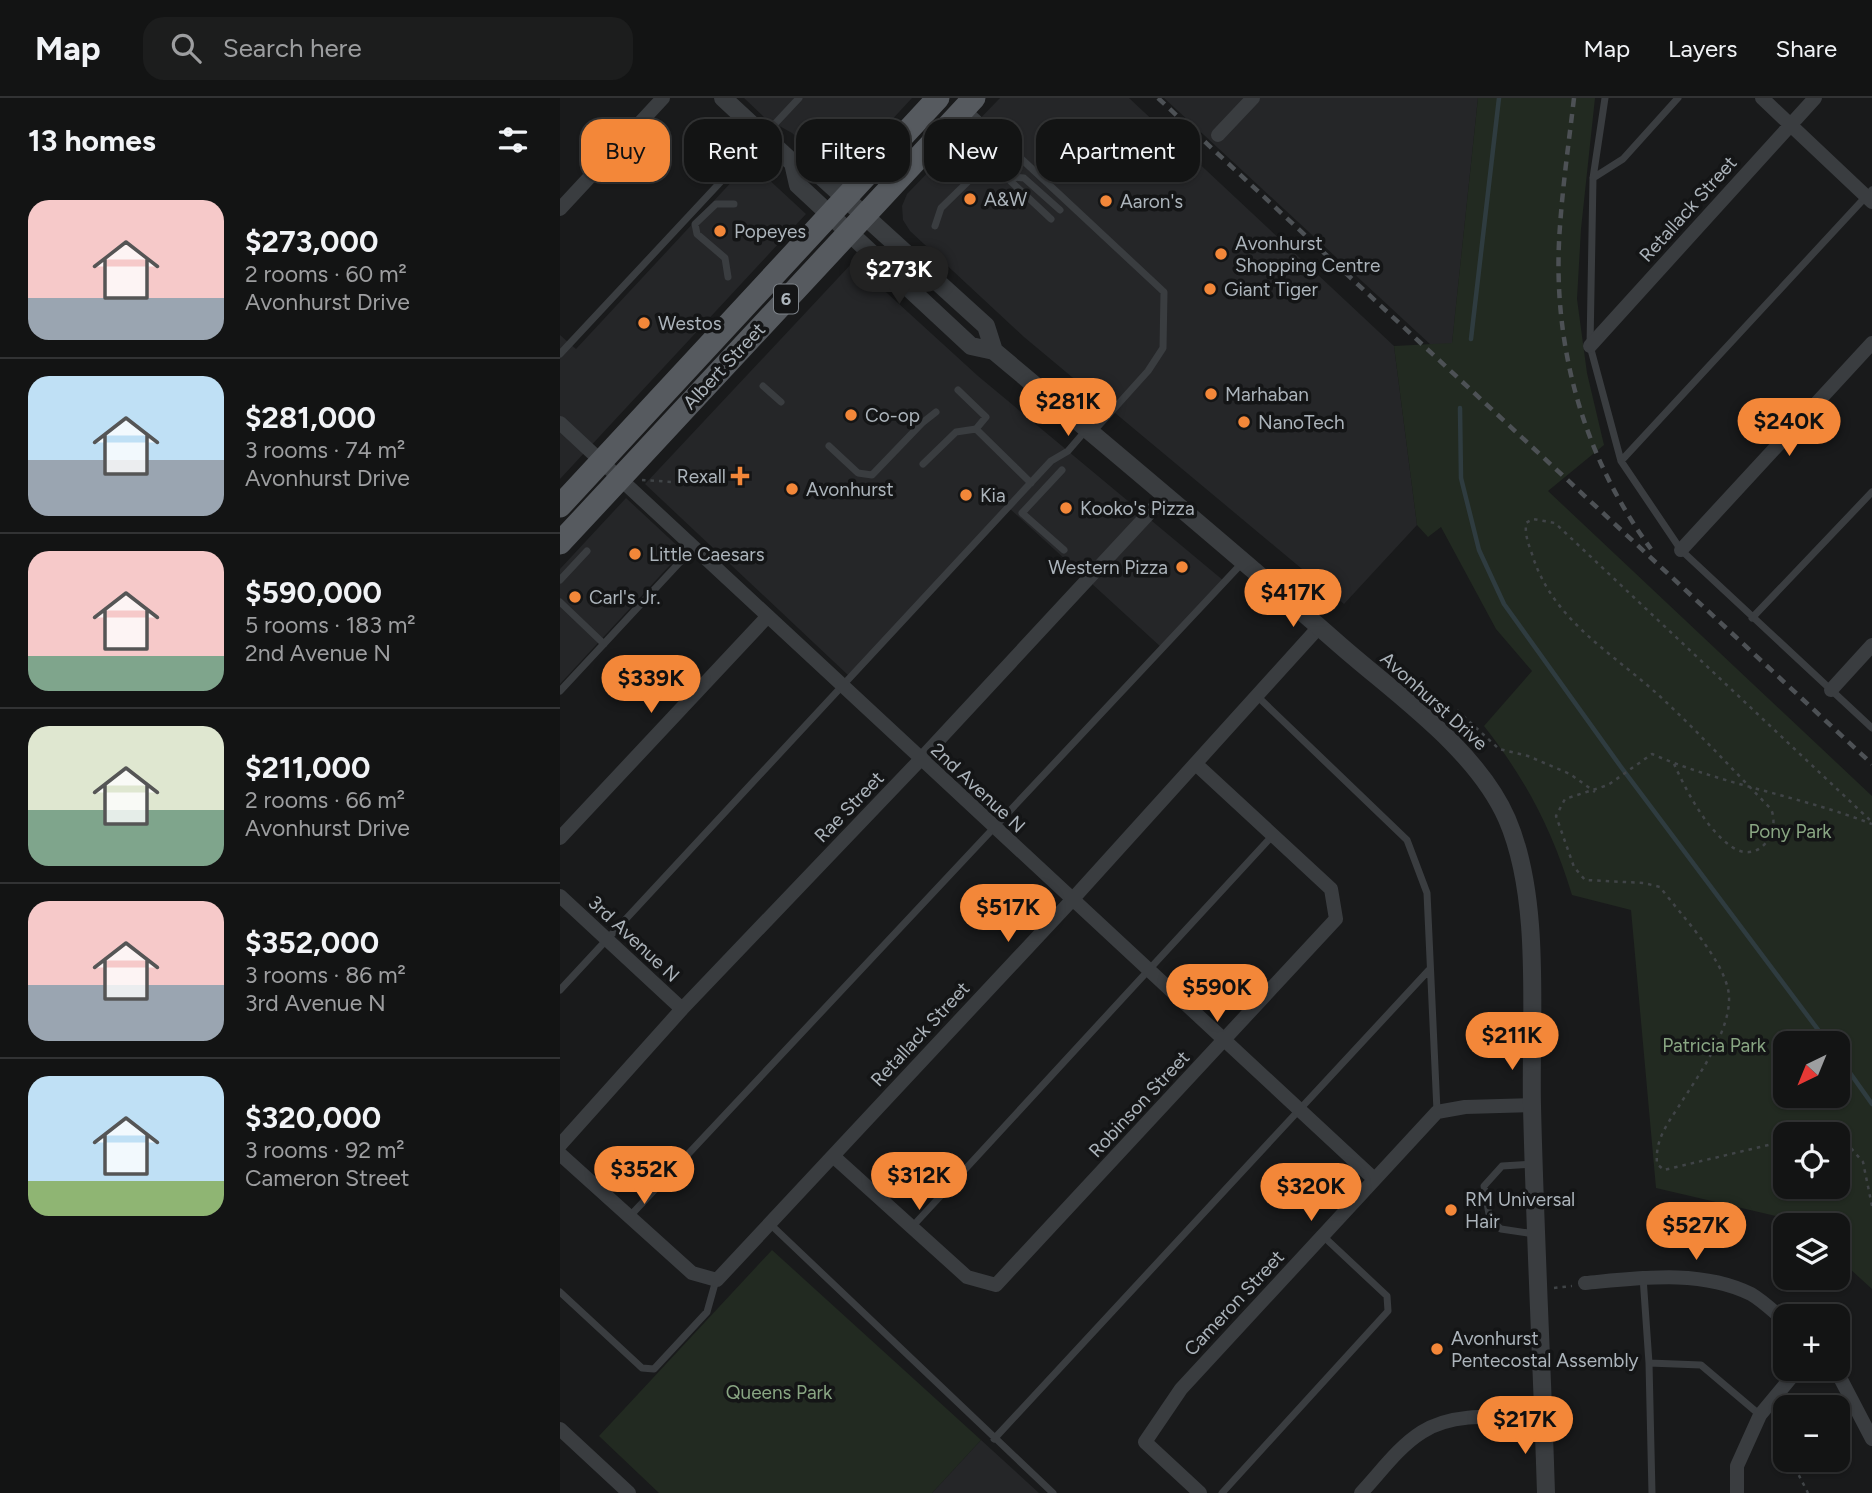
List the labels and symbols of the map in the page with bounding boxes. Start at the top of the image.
street label: Retallack Street [1634,151,1742,267]
place label: A&W [984,188,1028,211]
place label: Aaron's [1120,190,1183,213]
marker: A&W [962,191,978,207]
marker: Aaron's [1098,193,1114,209]
place label: Popeyes [734,220,806,243]
marker: Popeyes [712,223,728,239]
place label: Avonhurst Shopping Centre [1235,232,1380,277]
pin: $273K [850,246,948,306]
marker: Avonhurst Shopping Centre [1213,246,1229,262]
place label: Giant Tiger [1224,278,1318,301]
marker: Giant Tiger [1202,281,1218,297]
road number: 6 [774,284,798,314]
place label: Westos [658,312,722,335]
marker: Westos [636,315,652,331]
street label: Albert Street [678,318,770,414]
pin: $281K [1019,378,1117,438]
place label: Marhaban [1225,383,1309,406]
marker: Marhaban [1203,386,1219,402]
pin: $240K [1740,398,1838,458]
place label: Co-op [865,404,920,427]
marker: Co-op [843,407,859,423]
place label: NanoTech [1258,411,1345,434]
marker: NanoTech [1236,414,1252,430]
place label: Rexall [677,465,726,488]
marker: Rexall [732,468,748,484]
place label: Avonhurst [806,478,894,501]
marker: Avonhurst [784,481,800,497]
place label: Kia [980,484,1006,507]
marker: Kia [958,487,974,503]
place label: Kooko's Pizza [1080,497,1195,520]
marker: Kooko's Pizza [1058,500,1074,516]
place label: Little Caesars [649,543,765,566]
marker: Little Caesars [627,546,643,562]
place label: Western Pizza [1048,556,1168,579]
marker: Western Pizza [1174,559,1190,575]
pin: $417K [1244,570,1342,629]
place label: Carl's Jr. [589,586,661,609]
marker: Carl's Jr. [567,589,583,605]
street label: Avonhurst Drive [1376,647,1492,755]
pin: $339K [602,656,700,715]
street label: 2nd Avenue N [926,738,1030,838]
street label: Rae Street [810,767,888,847]
park label: Pony Park [1748,820,1832,843]
pin: $517K [959,884,1057,944]
street label: 3rd Avenue N [584,891,684,987]
pin: $590K [1168,964,1266,1024]
street label: Retallack Street [866,977,974,1091]
pin: $211K [1463,1012,1561,1072]
north arrow [1773,1031,1850,1108]
park label: Patricia Park [1662,1034,1767,1057]
street label: Robinson Street [1084,1046,1194,1162]
pin: $352K [595,1146,693,1206]
pin: $312K [870,1152,968,1212]
pin: $320K [1262,1164,1360,1223]
place label: RM Universal Hair [1465,1188,1575,1233]
marker: RM Universal Hair [1443,1202,1459,1218]
pin: $527K [1647,1202,1745,1262]
street label: Cameron Street [1179,1245,1289,1361]
place label: Avonhurst Pentecostal Assembly [1451,1327,1639,1372]
marker: Avonhurst Pentecostal Assembly [1429,1341,1445,1357]
park label: Queens Park [726,1381,833,1404]
pin: $217K [1476,1396,1574,1456]

